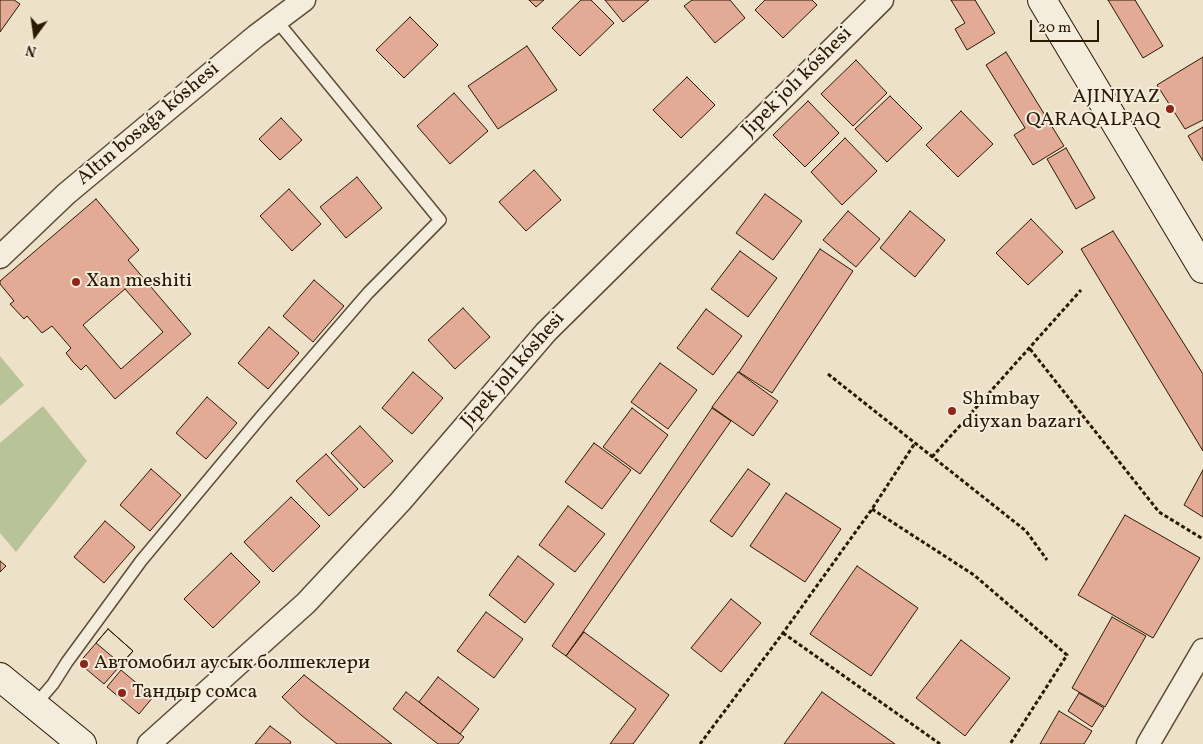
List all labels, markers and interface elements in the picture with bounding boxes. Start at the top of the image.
north arrow [10,10,60,60]
scale bar [1033,10,1102,42]
text: 20 m [1038,18,1071,39]
street label: Jipek jolı kóshesi [738,23,858,143]
text: N [24,40,38,60]
street label: Altın bosaǵa kóshesi [73,58,225,192]
place label: AJINIYAZ QARAQALPAQ [1026,86,1160,133]
marker: AJINIYAZ QARAQALPAQ [1164,103,1176,115]
place label: Xan meshiti [86,270,192,294]
marker: Xan meshiti [70,276,82,288]
street label: Jipek jolı kóshesi [457,308,571,434]
place label: Shımbay diyxan bazarı [962,388,1082,435]
marker: Shımbay diyxan bazarı [946,405,958,417]
place label: Автомобил аусык болшеклери [94,652,370,676]
marker: Автомобил аусык болшеклери [78,658,90,670]
place label: Тандыр сомса [132,681,257,705]
marker: Тандыр сомса [116,687,128,699]

